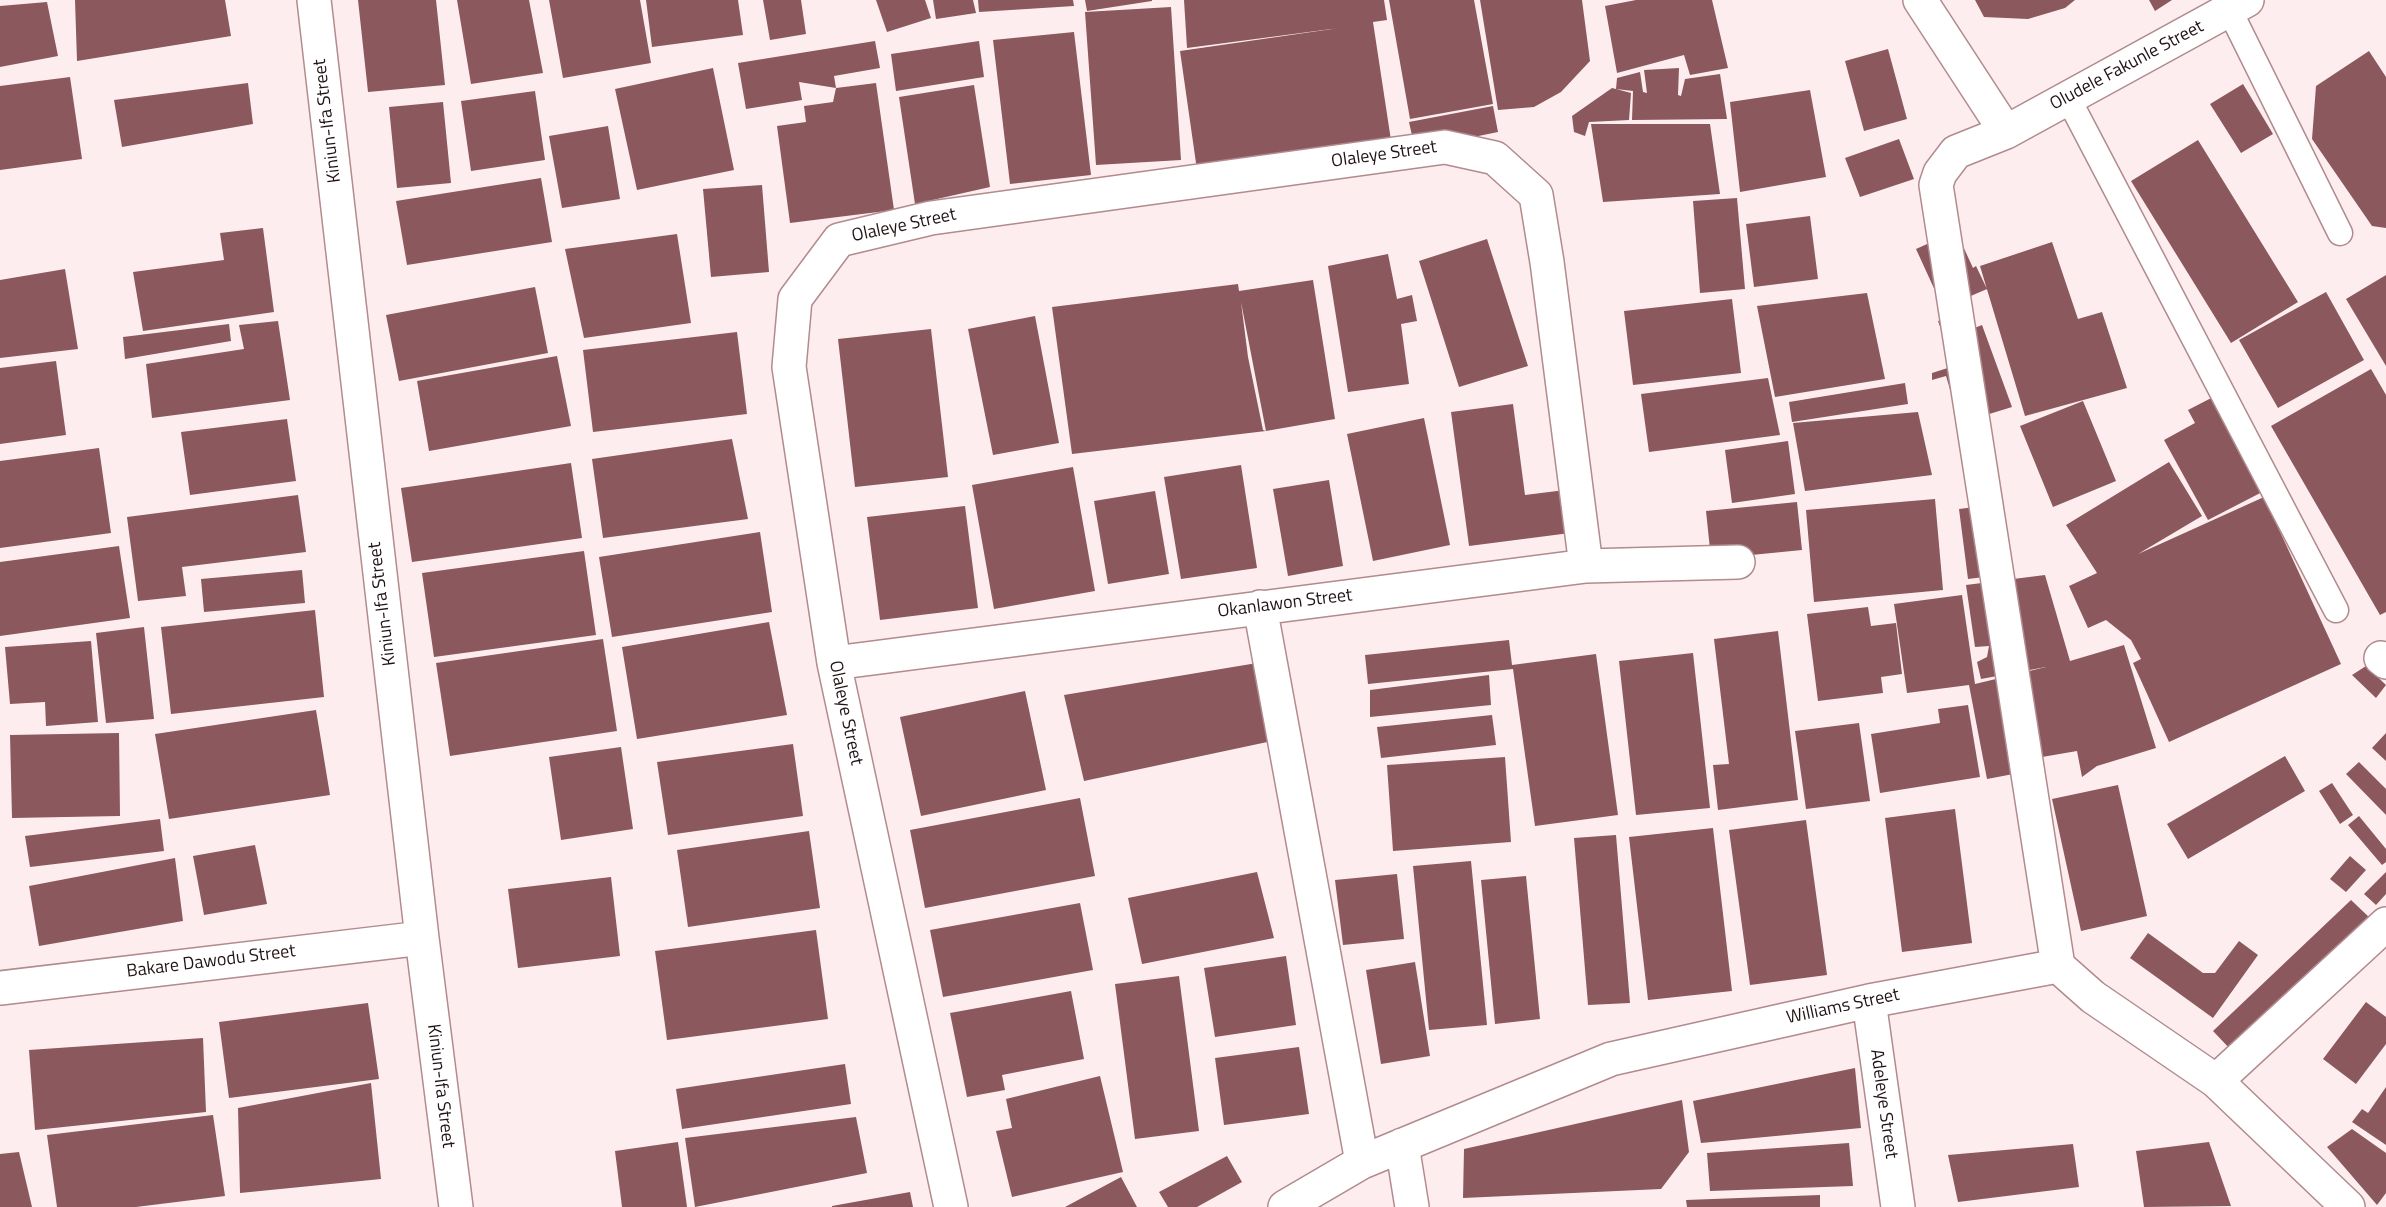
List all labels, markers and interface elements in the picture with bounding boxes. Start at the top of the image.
street label: Oludele Fakunle Street [2047,16,2207,116]
street label: Kiniun-Ifa Street [310,58,346,184]
street label: Olaleye Street [1330,137,1438,173]
street label: Olaleye Street [850,204,958,248]
street label: Kiniun-Ifa Street [365,541,401,667]
street label: Okanlawon Street [1216,585,1354,623]
street label: Olaleye Street [823,659,867,767]
street label: Bakare Dawodu Street [125,941,297,983]
street label: Williams Street [1785,984,1901,1030]
street label: Kiniun-Ifa Street [422,1023,458,1149]
street label: Adeleye Street [1865,1048,1901,1160]

